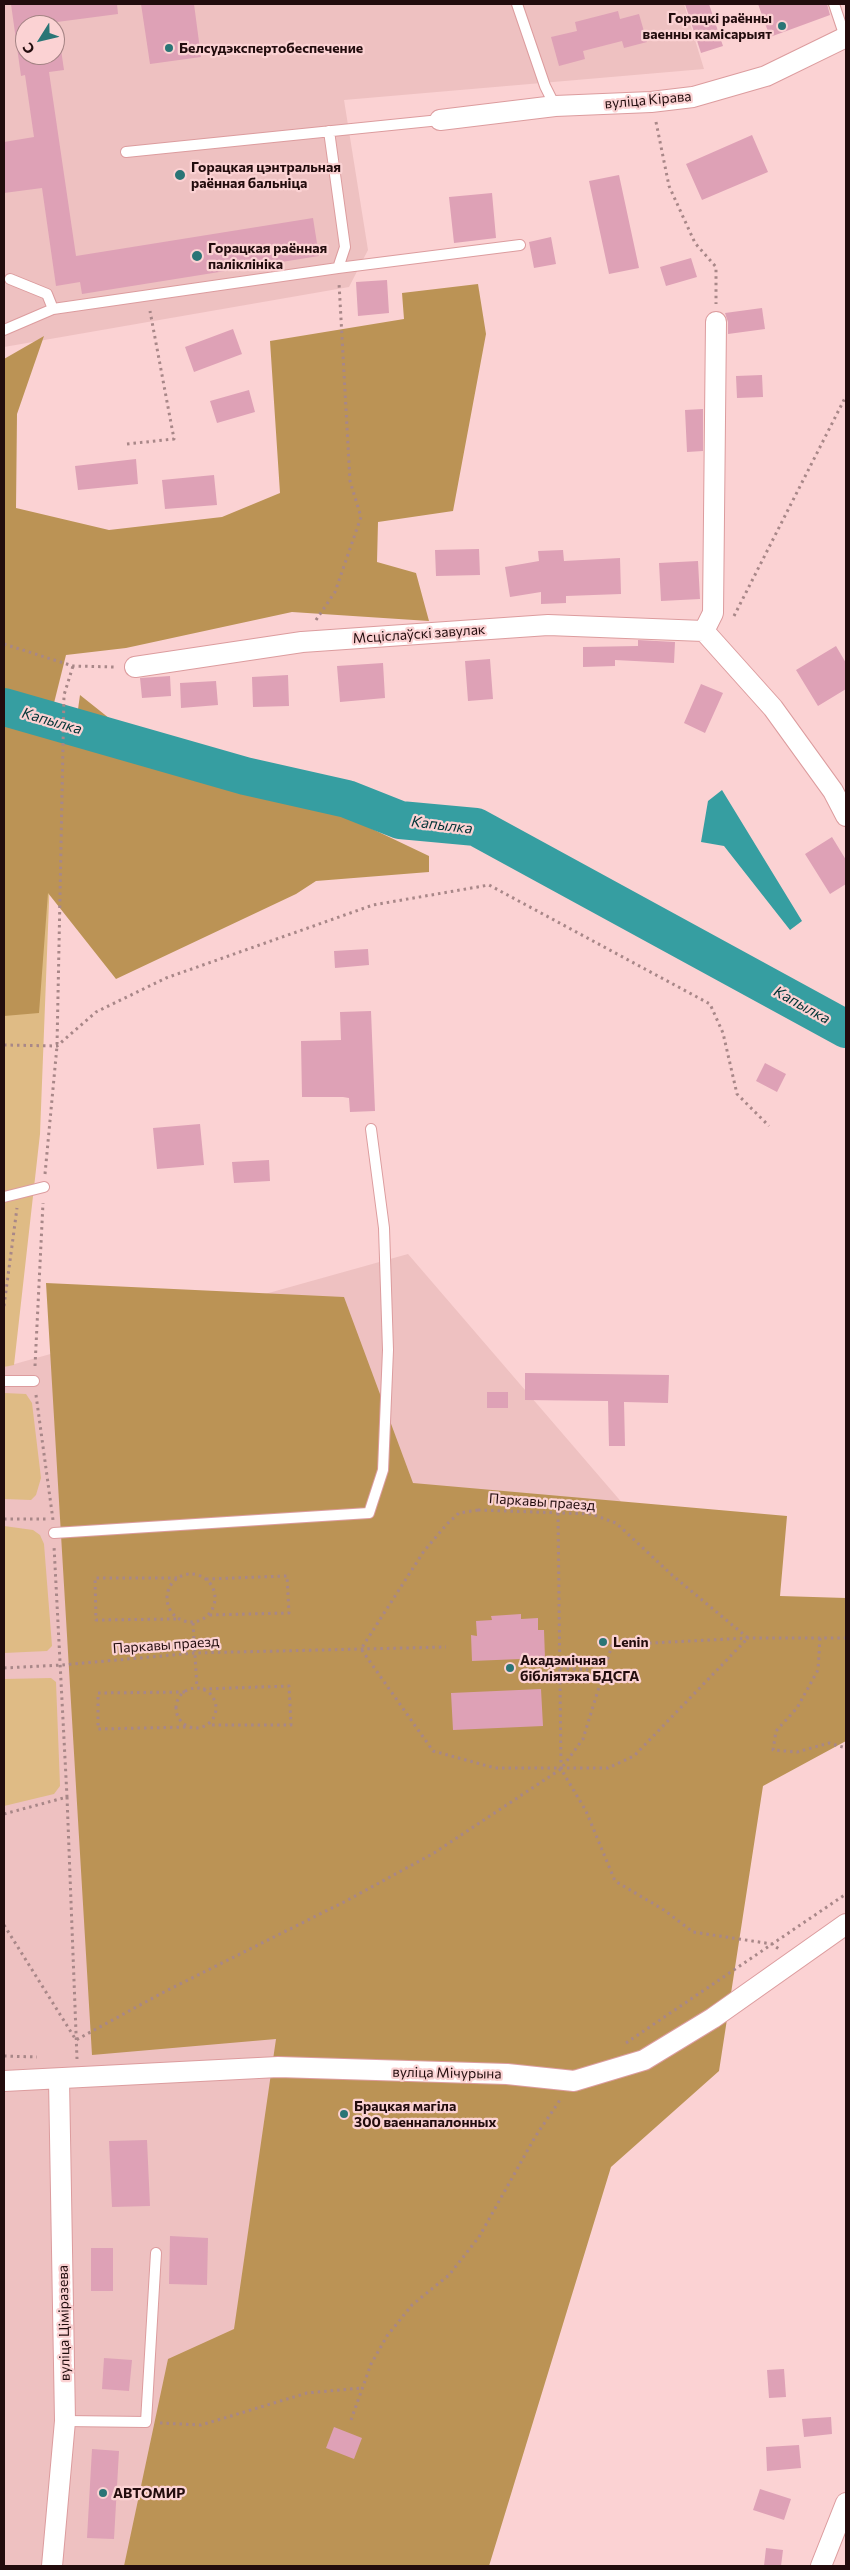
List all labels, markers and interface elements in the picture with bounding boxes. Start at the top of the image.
place label: Горацкі раённы ваенны камісарыят [643,10,772,42]
north arrow [15,15,65,65]
marker: Горацкі раённы ваенны камісарыят [776,20,788,32]
text: С [19,40,38,57]
place label: Белсудэкспертобеспечение [179,40,363,56]
marker: Белсудэкспертобеспечение [163,42,175,54]
street label: вуліца Кірава [604,88,692,112]
place label: Горацкая цэнтральная раённая бальніца [191,159,341,192]
marker: Горацкая цэнтральная раённая бальніца [173,168,187,182]
place label: Горацкая раённая паліклініка [208,240,327,272]
marker: Горацкая раённая паліклініка [190,249,204,263]
street label: Мсціслаўскі завулак [352,621,486,647]
water label: Капылка [20,704,84,738]
water label: Капылка [410,812,474,838]
water label: Капылка [771,982,833,1028]
street label: Паркавы праезд [488,1490,596,1514]
street label: Паркавы праезд [112,1633,220,1657]
place label: Lenin [613,1634,649,1650]
marker: Lenin [597,1636,609,1648]
place label: Акадэмічная бібліятэка БДСГА [520,1652,639,1684]
marker: Акадэмічная бібліятэка БДСГА [504,1662,516,1674]
street label: вуліца Мічурына [392,2064,502,2082]
place label: Брацкая магіла 300 ваеннапалонных [354,2098,496,2130]
marker: Брацкая магіла 300 ваеннапалонных [338,2108,350,2120]
street label: вуліца Ціміразева [55,2265,73,2381]
place label: АВТОМИР [113,2485,185,2501]
marker: АВТОМИР [97,2487,109,2499]

